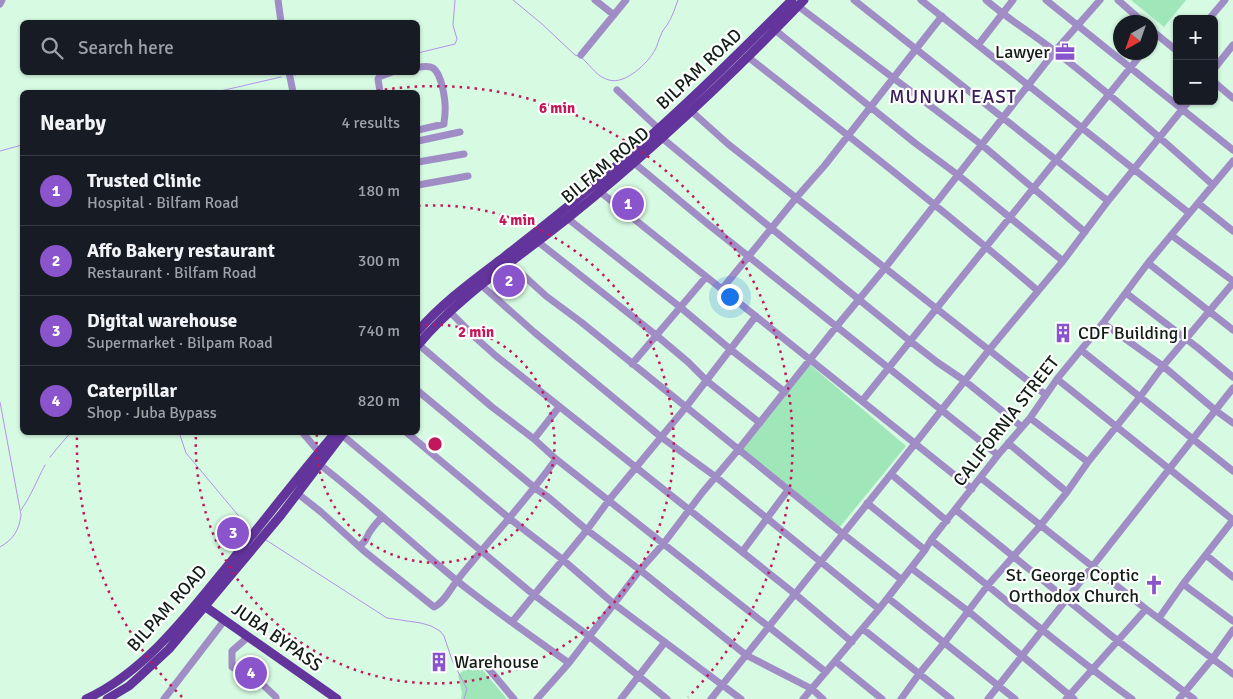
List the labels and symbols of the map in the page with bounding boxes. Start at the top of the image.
north arrow [1113,15,1158,60]
street label: BILPAM ROAD [652,24,746,114]
place label: Lawyer [995,41,1050,63]
office icon: Lawyer [1054,41,1076,63]
district label: MUNUKI EAST [889,85,1017,109]
text: 6 min [539,99,575,117]
street label: BILFAM ROAD [557,122,653,208]
pin: 1 [612,185,644,223]
text: 4 min [499,211,535,229]
pin: 2 [493,262,525,300]
your location [717,284,743,310]
building icon: CDF Building I [1052,322,1074,344]
place label: CDF Building I [1078,322,1188,344]
text: 2 min [458,323,494,341]
street label: CALIFORNIA STREET [948,351,1064,491]
centre of rings [426,435,444,453]
pin: 3 [217,514,249,552]
street label: BILPAM ROAD [122,560,212,656]
place label: St. George Coptic Orthodox Church [1006,564,1139,607]
church icon: St. George Coptic Orthodox Church [1143,574,1165,596]
street label: JUBA BYPASS [227,598,327,676]
building icon: Warehouse [428,651,450,673]
place label: Warehouse [454,651,539,673]
pin: 4 [235,654,267,692]

